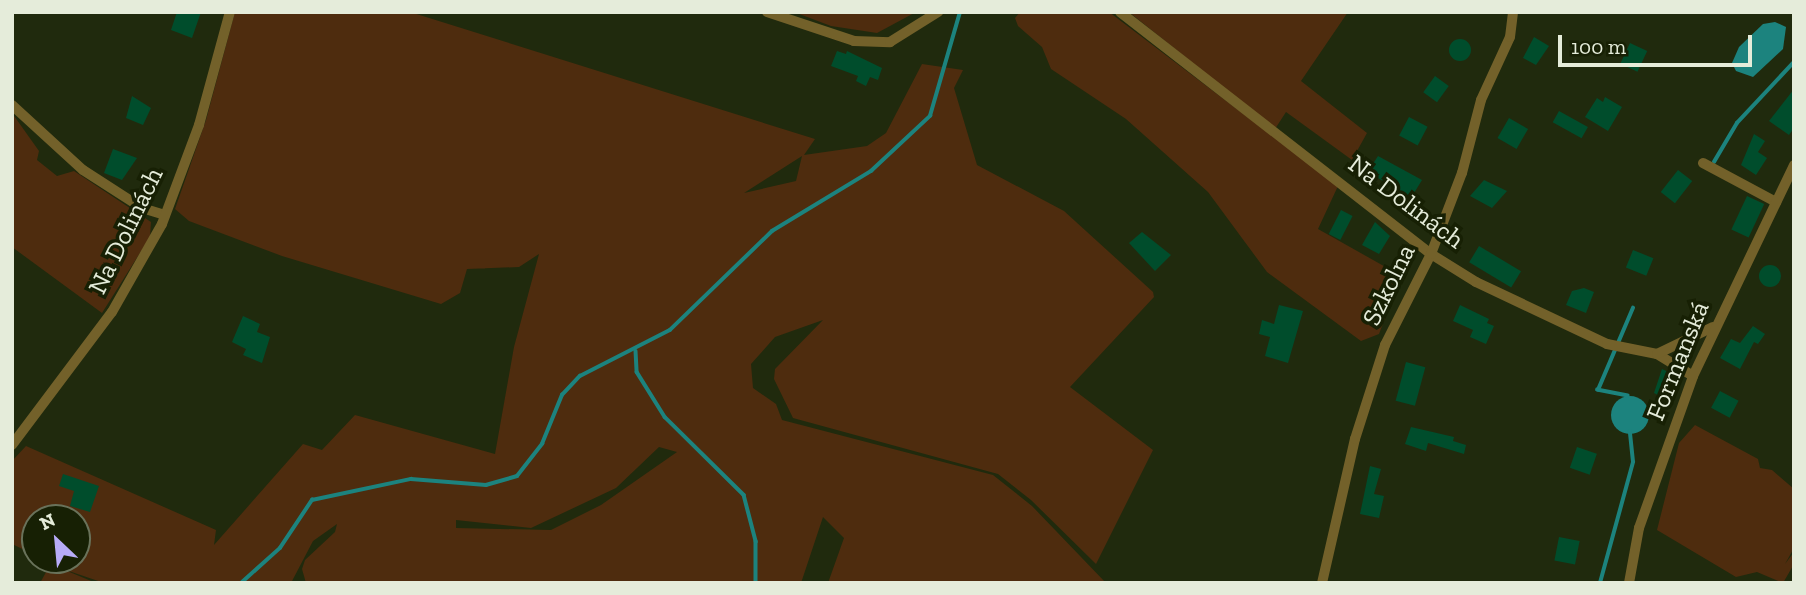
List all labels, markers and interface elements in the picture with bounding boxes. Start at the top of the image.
scale bar [1561,21,1755,65]
text: 100 m [1571,34,1626,59]
street label: Na Dolinách [1342,148,1470,256]
street label: Na Dolinách [82,163,170,299]
street label: Szkolna [1356,239,1422,331]
street label: Formanská [1640,297,1716,425]
north arrow [21,504,91,574]
text: N [36,508,59,535]

